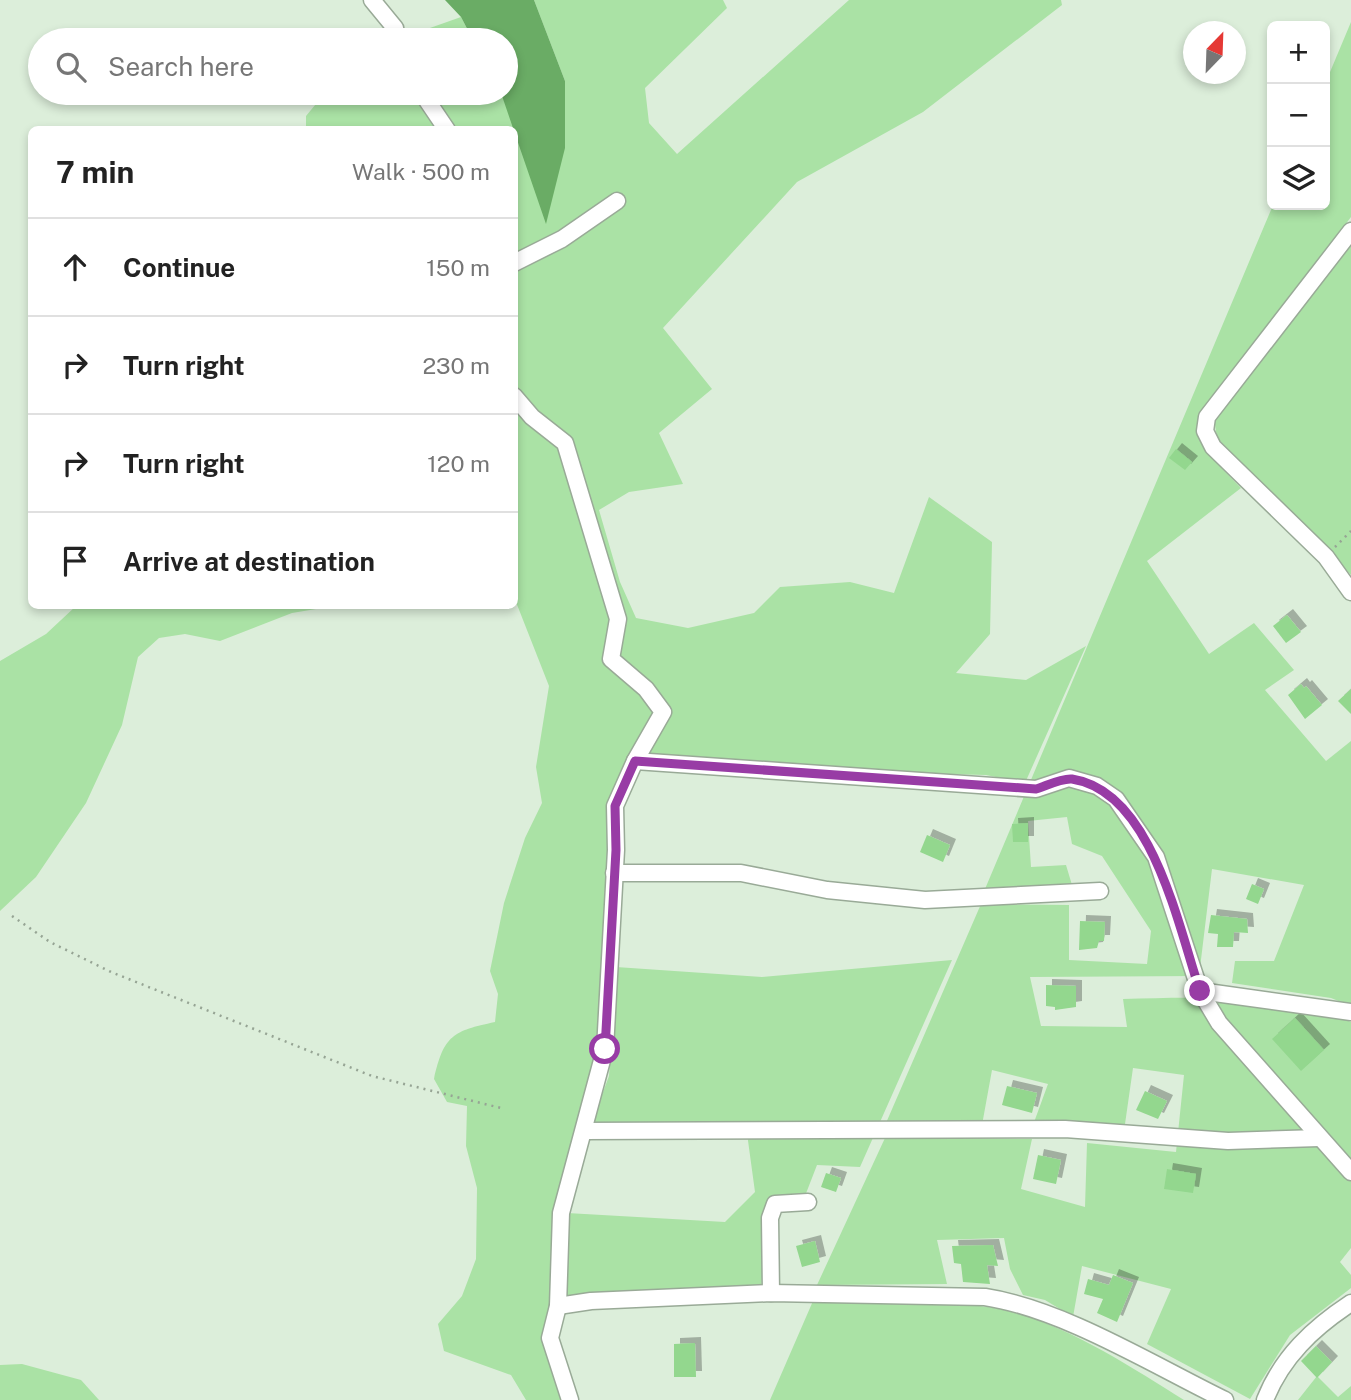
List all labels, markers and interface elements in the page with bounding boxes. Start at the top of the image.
north arrow [1183,21,1246,84]
map controls [1267,21,1330,210]
button: + [1267,21,1330,84]
search box [28,28,518,105]
icon: search [52,48,90,86]
text: Search here [108,51,254,82]
button: − [1267,84,1330,147]
button: layers [1267,147,1330,210]
text: 7 min [56,154,134,190]
text: Walk · 500 m [352,158,490,185]
icon: ahead [56,248,94,286]
text: Continue [123,252,235,283]
text: 150 m [426,254,490,281]
icon: right [56,346,94,384]
text: Turn right [123,350,245,381]
text: 230 m [422,352,490,379]
icon: right [56,444,94,482]
text: Turn right [123,448,245,479]
text: 120 m [427,450,490,477]
icon: arrive [56,542,94,580]
text: Arrive at destination [123,546,375,577]
route end [1184,975,1215,1006]
route start [589,1033,620,1064]

